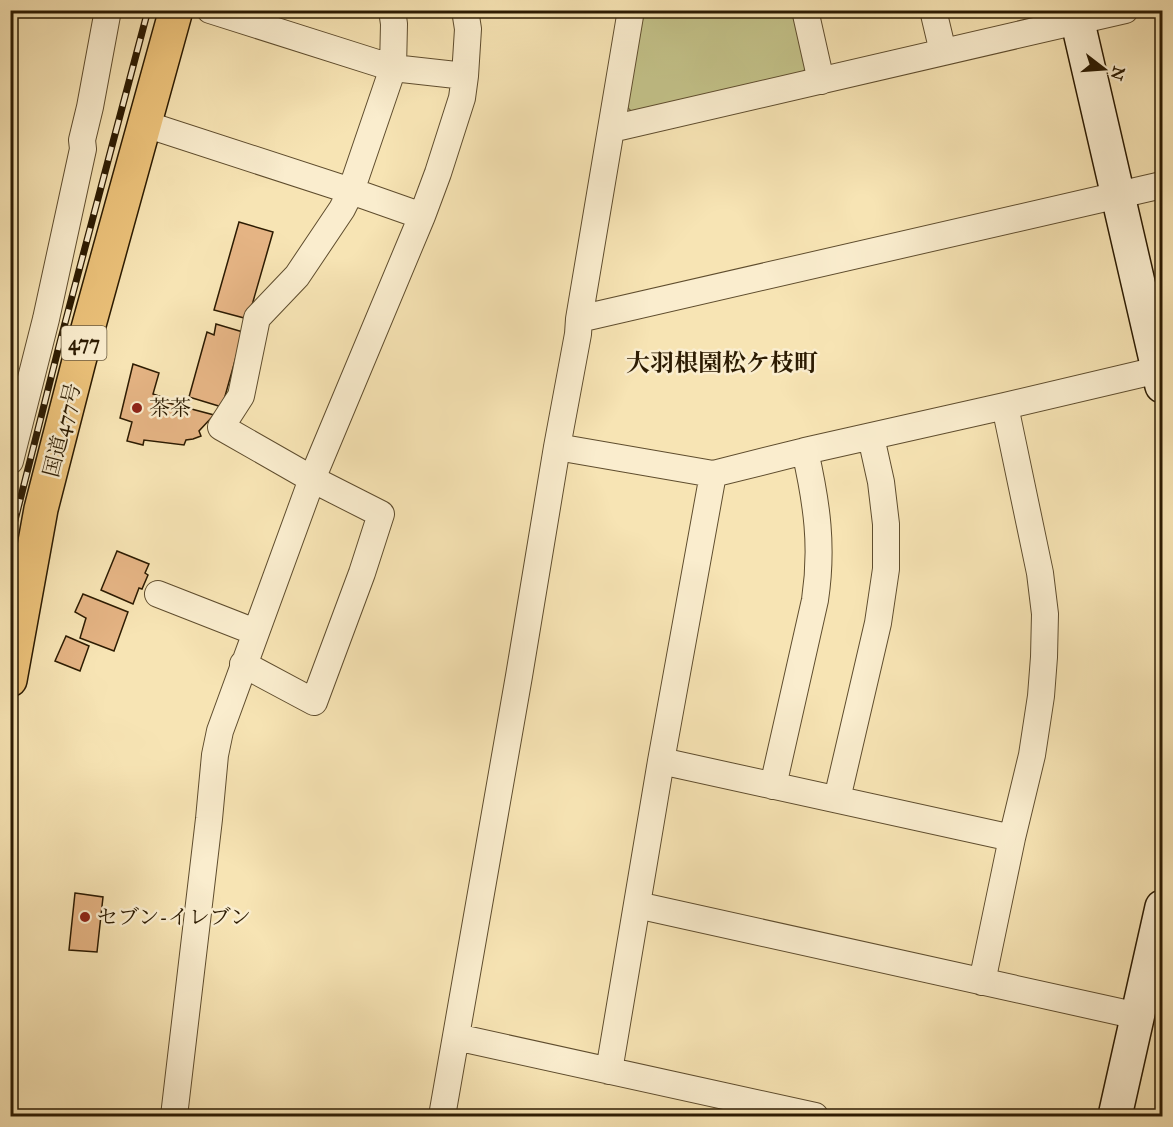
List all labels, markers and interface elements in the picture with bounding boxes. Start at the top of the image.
north arrow [1074,39,1134,99]
text: N [1107,64,1129,83]
road number: 477 [62,326,106,360]
district label: 大羽根園松ケ枝町 [626,348,818,378]
street label: 国道477号 [38,380,86,480]
place label: 茶茶 [149,395,191,421]
marker: 茶茶 [130,401,144,415]
place label: セブン-イレブン [97,904,251,930]
marker: セブン-イレブン [78,910,92,924]

